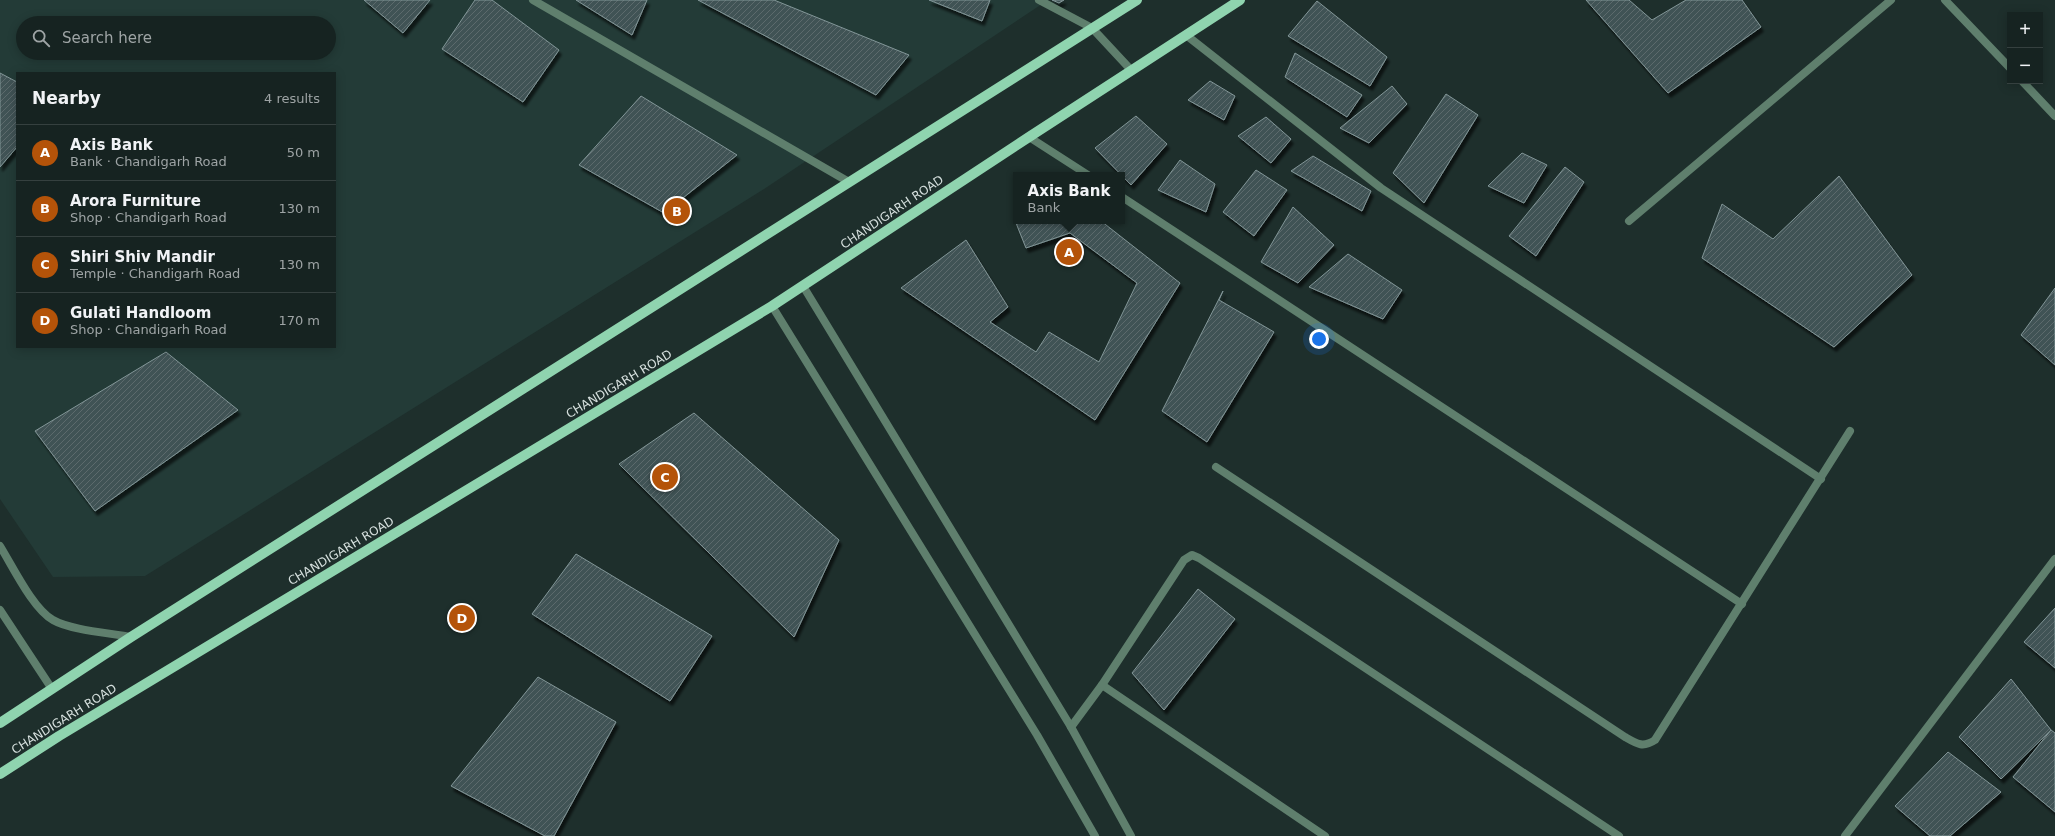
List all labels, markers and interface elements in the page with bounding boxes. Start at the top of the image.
map controls [2007,12,2043,84]
button: + [2007,12,2043,48]
search box [16,16,336,60]
icon: search [30,27,52,49]
text: Search here [62,29,152,47]
button: − [2007,48,2043,84]
text: Nearby [32,88,101,108]
text: 4 results [264,91,320,106]
text: Axis Bank [70,136,153,154]
text: A [40,145,50,160]
text: 50 m [287,145,320,160]
text: Bank · Chandigarh Road [70,154,227,169]
street label: CHANDIGARH ROAD [838,172,946,252]
popup [1013,172,1125,224]
text: Axis Bank [1028,182,1110,200]
text: Arora Furniture [70,192,201,210]
pin: B [664,196,690,226]
text: Bank [1028,200,1060,215]
text: B [40,201,50,216]
text: 130 m [278,201,320,216]
text: Shop · Chandigarh Road [70,210,227,225]
pin: A [1056,237,1082,267]
text: Shiri Shiv Mandir [70,248,215,266]
text: C [40,257,50,272]
text: 130 m [278,257,320,272]
text: Temple · Chandigarh Road [70,266,240,281]
text: Gulati Handloom [70,304,211,322]
text: D [40,313,50,328]
text: 170 m [278,313,320,328]
text: Shop · Chandigarh Road [70,322,227,337]
your location [1309,329,1329,349]
street label: CHANDIGARH ROAD [564,347,674,421]
pin: C [652,462,678,492]
street label: CHANDIGARH ROAD [286,514,396,588]
pin: D [449,603,475,633]
street label: CHANDIGARH ROAD [9,681,119,757]

